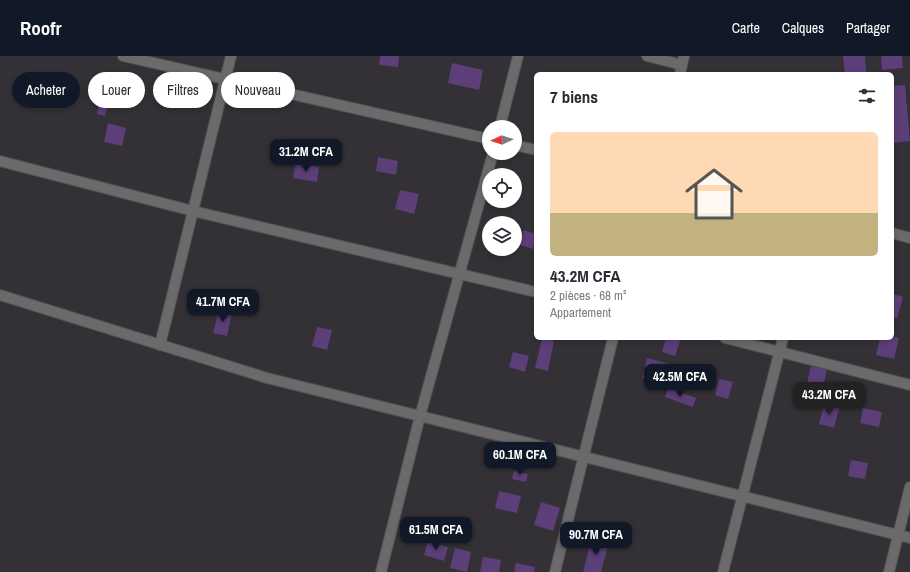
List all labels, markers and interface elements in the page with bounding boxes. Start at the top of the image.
text: Roofr [20,15,62,41]
text: Carte [732,19,760,37]
text: Calques [782,19,824,37]
text: Partager [846,19,890,37]
chip: Acheter [12,72,80,108]
chip: Louer [88,72,145,108]
chip: Filtres [153,72,213,108]
chip: Nouveau [221,72,295,108]
text: 7 biens [550,85,598,108]
icon: filters [856,85,878,107]
north arrow [482,120,522,160]
map controls [482,120,522,256]
pin: 31.2M CFA [260,139,352,173]
text: 31.2M CFA [279,143,333,160]
icon: home [678,158,750,230]
button: locate [482,168,522,208]
button: layers [482,216,522,256]
text: 43.2M CFA [550,264,621,287]
text: 2 pièces · 68 m² [550,287,626,304]
pin: 41.7M CFA [177,289,269,323]
text: 41.7M CFA [196,293,250,310]
text: Appartement [550,304,611,321]
pin: 42.5M CFA [634,364,726,398]
text: 42.5M CFA [653,368,707,385]
pin: 43.2M CFA [783,382,875,416]
text: 43.2M CFA [802,386,856,403]
pin: 60.1M CFA [474,442,566,476]
text: 60.1M CFA [493,446,547,463]
pin: 61.5M CFA [390,517,482,551]
text: 61.5M CFA [409,521,463,538]
pin: 90.7M CFA [550,522,642,556]
text: 90.7M CFA [569,526,623,543]

